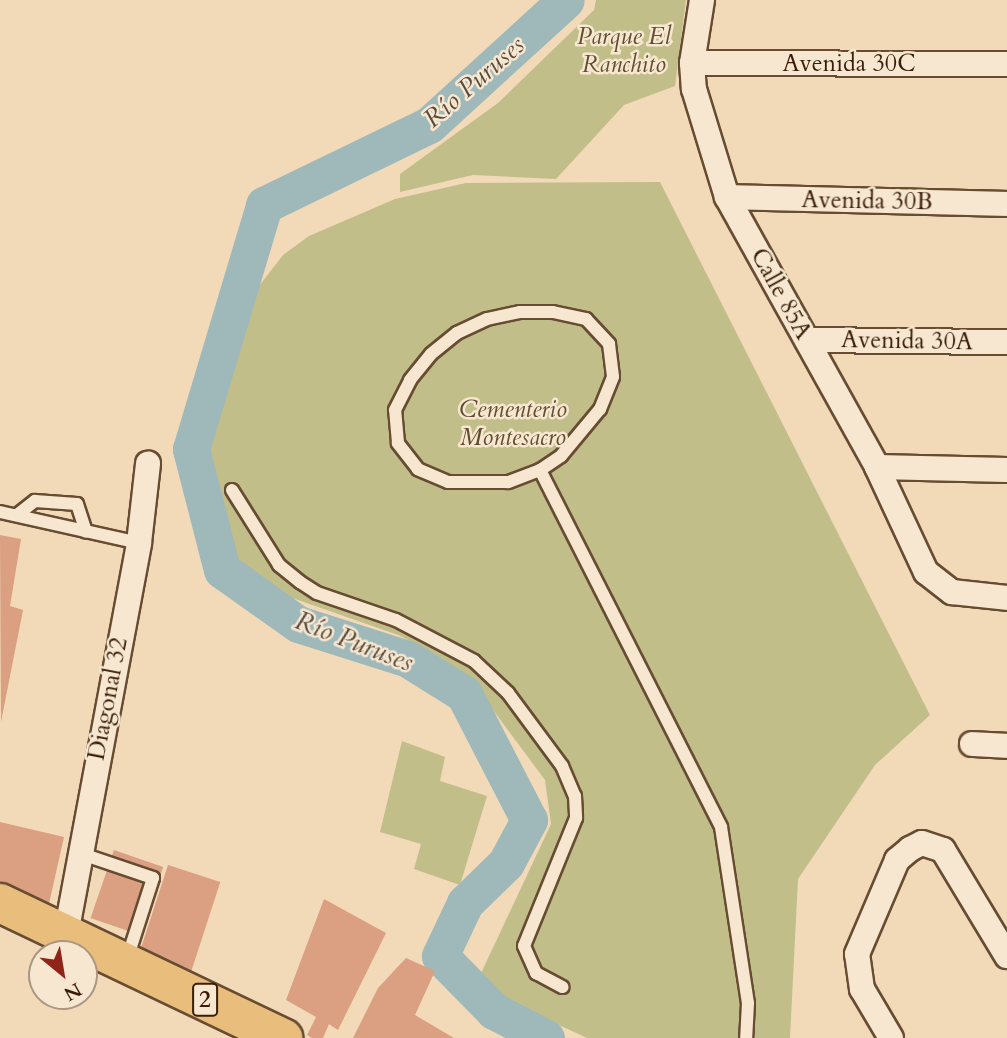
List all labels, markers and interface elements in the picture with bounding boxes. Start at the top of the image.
park label: Parque El Ranchito [577,23,671,79]
water label: Río Puruses [417,30,531,134]
street label: Avenida 30C [782,50,916,78]
street label: Avenida 30B [801,185,933,217]
street label: Calle 85A [744,243,818,345]
street label: Avenida 30A [841,325,973,357]
park label: Cementerio Montesacro [459,396,567,452]
water label: Río Puruses [291,605,417,679]
street label: Diagonal 32 [82,635,134,763]
north arrow [28,940,98,1010]
text: N [59,976,86,1007]
road number: 2 [191,981,219,1020]

